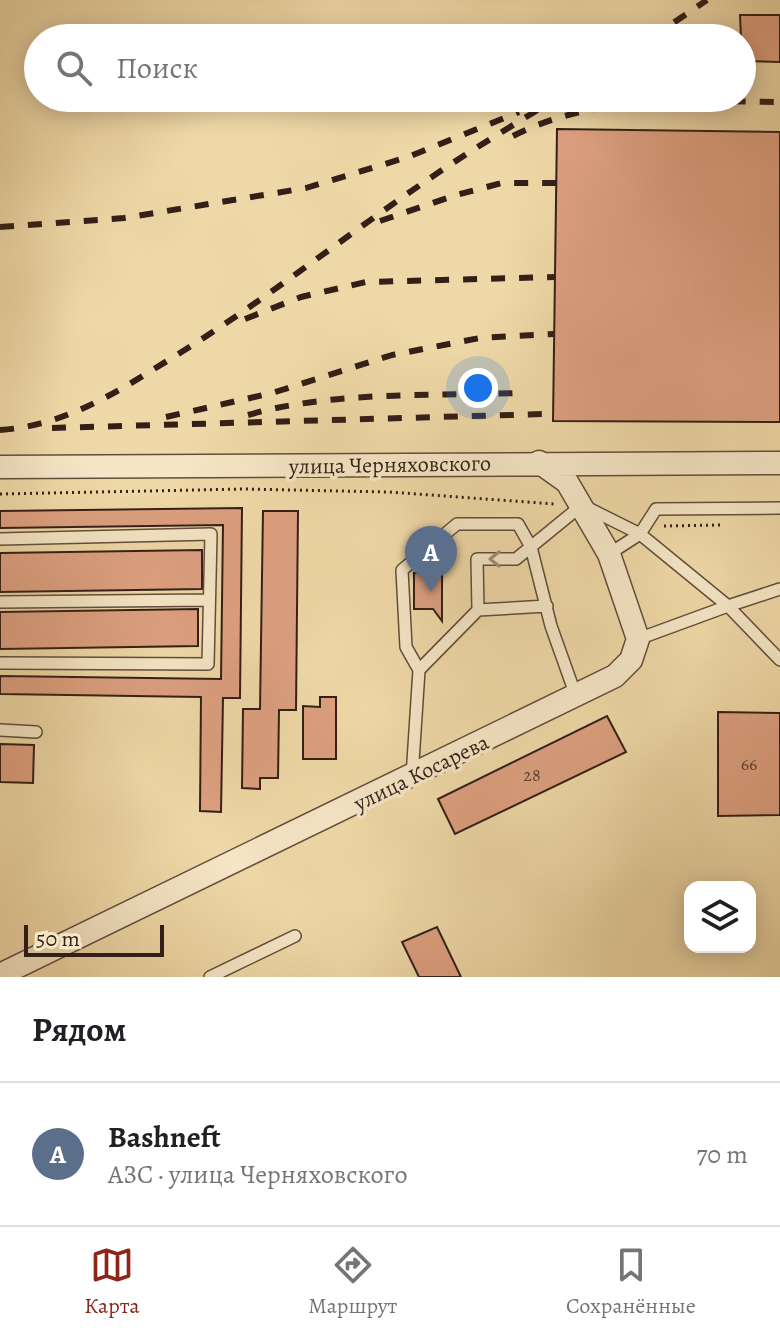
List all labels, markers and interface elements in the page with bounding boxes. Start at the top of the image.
search box [24,24,756,112]
icon: search [52,46,96,90]
text: Поиск [116,48,198,88]
your location [458,368,498,408]
street label: улица Черняховского [288,448,491,482]
pin: A [405,526,457,592]
one-way arrow [488,550,501,568]
street label: улица Косарева [348,727,495,819]
house number: 66 [741,752,757,776]
house number: 28 [523,763,541,787]
map controls [684,881,756,953]
button: layers [684,881,756,953]
scale bar [24,921,164,957]
text: 50 m [36,924,80,954]
text: Рядом [32,1006,126,1053]
text: Bashneft [108,1117,221,1157]
text: A [50,1137,66,1172]
text: 70 m [696,1137,748,1172]
text: АЗС · улица Черняховского [108,1157,408,1192]
tab: Карта [84,1243,140,1321]
tab: Маршрут [308,1243,397,1321]
tab: Сохранённые [566,1243,696,1321]

